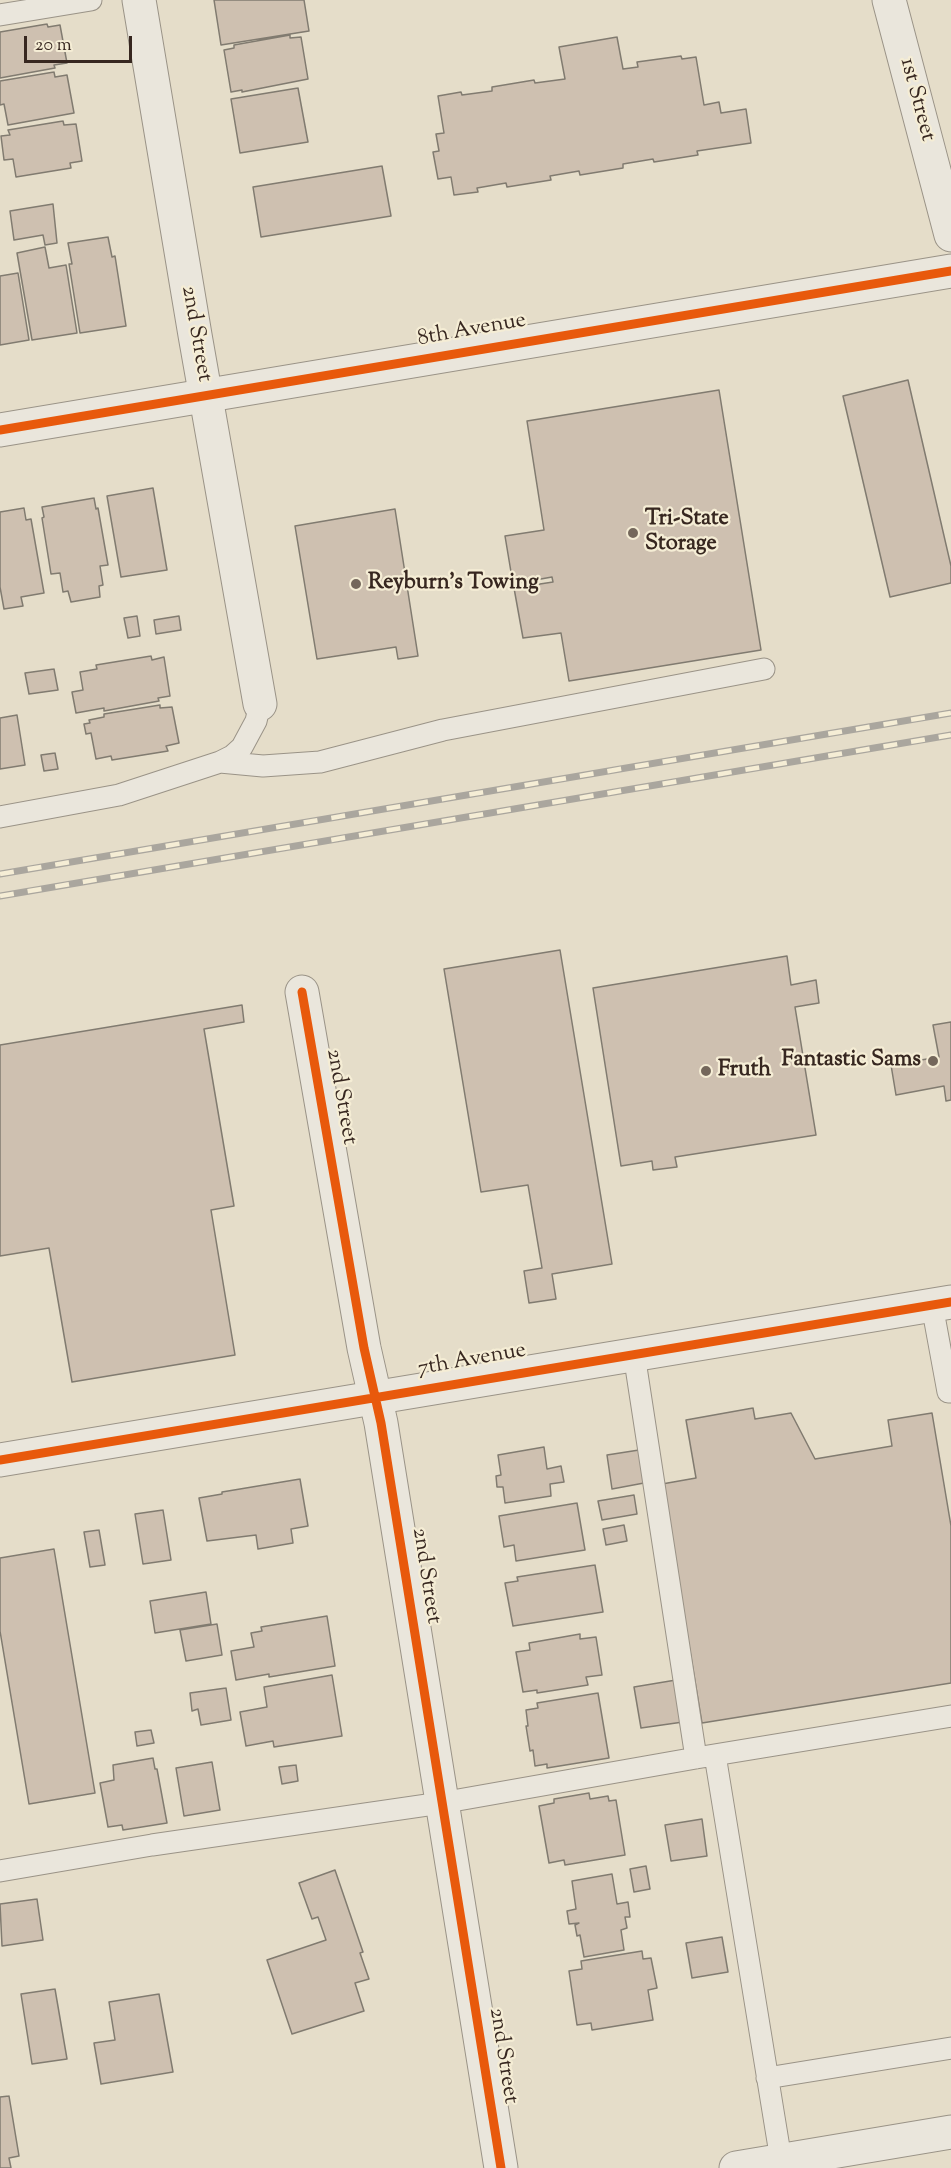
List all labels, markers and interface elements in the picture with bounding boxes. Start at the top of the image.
scale bar [27,24,135,62]
text: 20 m [35,33,72,59]
street label: 1st Street [892,55,940,145]
street label: 2nd Street [174,284,216,384]
street label: 8th Avenue [416,308,528,354]
place label: Tri-State Storage [645,507,729,558]
marker: Tri-State Storage [626,526,640,540]
place label: Reyburn's Towing [368,571,539,597]
marker: Reyburn's Towing [349,577,363,591]
street label: 2nd Street [319,1047,361,1147]
place label: Fantastic Sams [782,1048,921,1074]
marker: Fantastic Sams [926,1054,940,1068]
place label: Fruth [718,1058,771,1084]
marker: Fruth [699,1064,713,1078]
street label: 7th Avenue [416,1338,528,1384]
street label: 2nd Street [404,1526,446,1626]
street label: 2nd Street [481,2006,523,2106]

